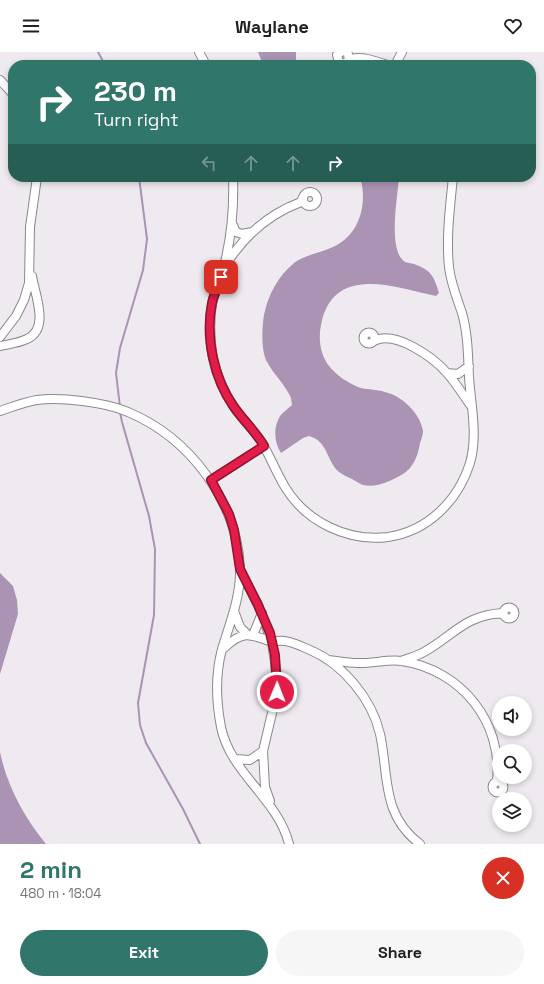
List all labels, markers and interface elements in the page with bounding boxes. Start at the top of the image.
icon: menu [20,15,42,37]
text: Waylane [235,15,309,38]
icon: heart [502,15,524,37]
text: 230 m [94,73,177,109]
icon: right [28,76,80,128]
text: Turn right [94,108,178,131]
icon: left [198,152,220,174]
icon: ahead [240,152,262,174]
icon: ahead [282,152,304,174]
icon: right [324,152,346,174]
pin [204,260,238,294]
icon: arrive [210,266,232,288]
position arrow [256,671,298,713]
map controls [492,696,532,832]
button: sound [492,696,532,736]
button: search [492,744,532,784]
button: layers [492,792,532,832]
text: 2 min [20,854,82,885]
button: close [482,857,524,899]
text: 480 m · 18:04 [20,885,101,902]
button: Exit [20,930,268,976]
button: Share [276,930,524,976]

